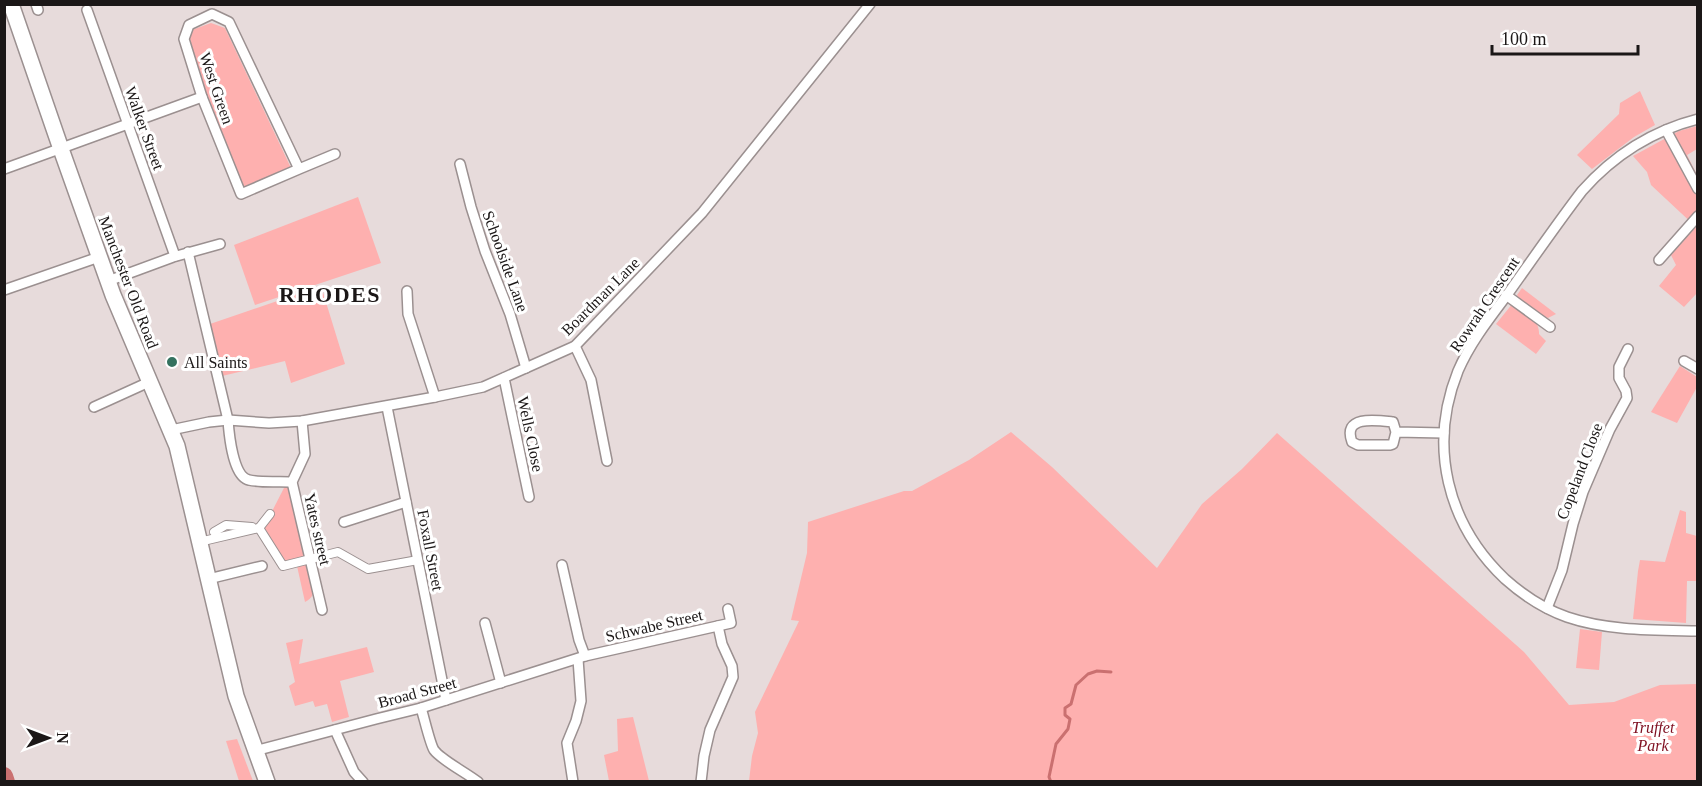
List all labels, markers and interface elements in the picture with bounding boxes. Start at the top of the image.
scale bar [1492,18,1638,56]
text: 100 m [1501,29,1547,49]
street label: West Green [196,50,237,126]
street label: Walker Street [122,84,168,173]
street label: Schoolside Lane [479,208,532,314]
street label: Manchester Old Road [95,214,162,351]
street label: Rowrah Crescent [1446,253,1523,355]
street label: Boardman Lane [558,254,643,339]
district label: RHODES [279,282,381,307]
place label: All Saints [184,354,248,371]
marker: All Saints [165,355,179,369]
street label: Wells Close [514,395,547,473]
street label: Copeland Close [1553,421,1607,522]
street label: Yates street [301,491,334,567]
street label: Foxall Street [414,508,447,593]
street label: Schwabe Street [604,606,705,645]
street label: Broad Street [376,674,459,711]
north arrow [18,708,78,768]
park label: Truffet Park [1632,719,1675,754]
text: N [54,732,71,744]

